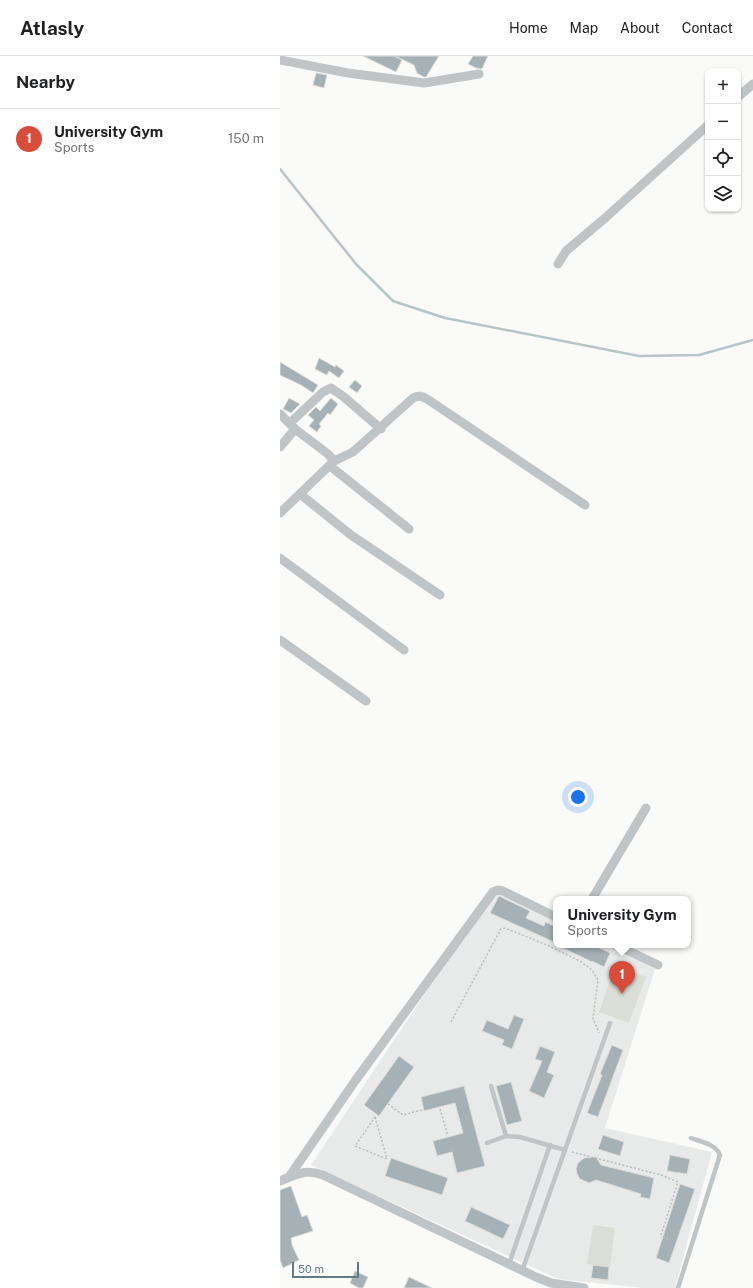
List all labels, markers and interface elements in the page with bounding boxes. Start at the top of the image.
text: Atlasly [20,17,84,39]
text: Home [509,20,548,36]
text: Map [570,20,598,36]
text: About [620,20,660,36]
text: Contact [682,20,733,36]
map controls [705,68,741,212]
button: + [705,68,741,104]
text: Nearby [16,72,75,92]
button: − [705,104,741,140]
text: University Gym [54,123,163,140]
text: 1 [26,131,32,146]
text: 150 m [228,131,264,146]
text: Sports [54,140,94,155]
button: locate [705,140,741,176]
button: layers [705,176,741,212]
your location [568,787,588,807]
popup [553,896,691,948]
text: University Gym [567,906,677,923]
text: Sports [567,923,608,938]
pin: 1 [609,961,635,994]
scale bar [292,1260,359,1279]
text: 50 m [298,1263,324,1275]

